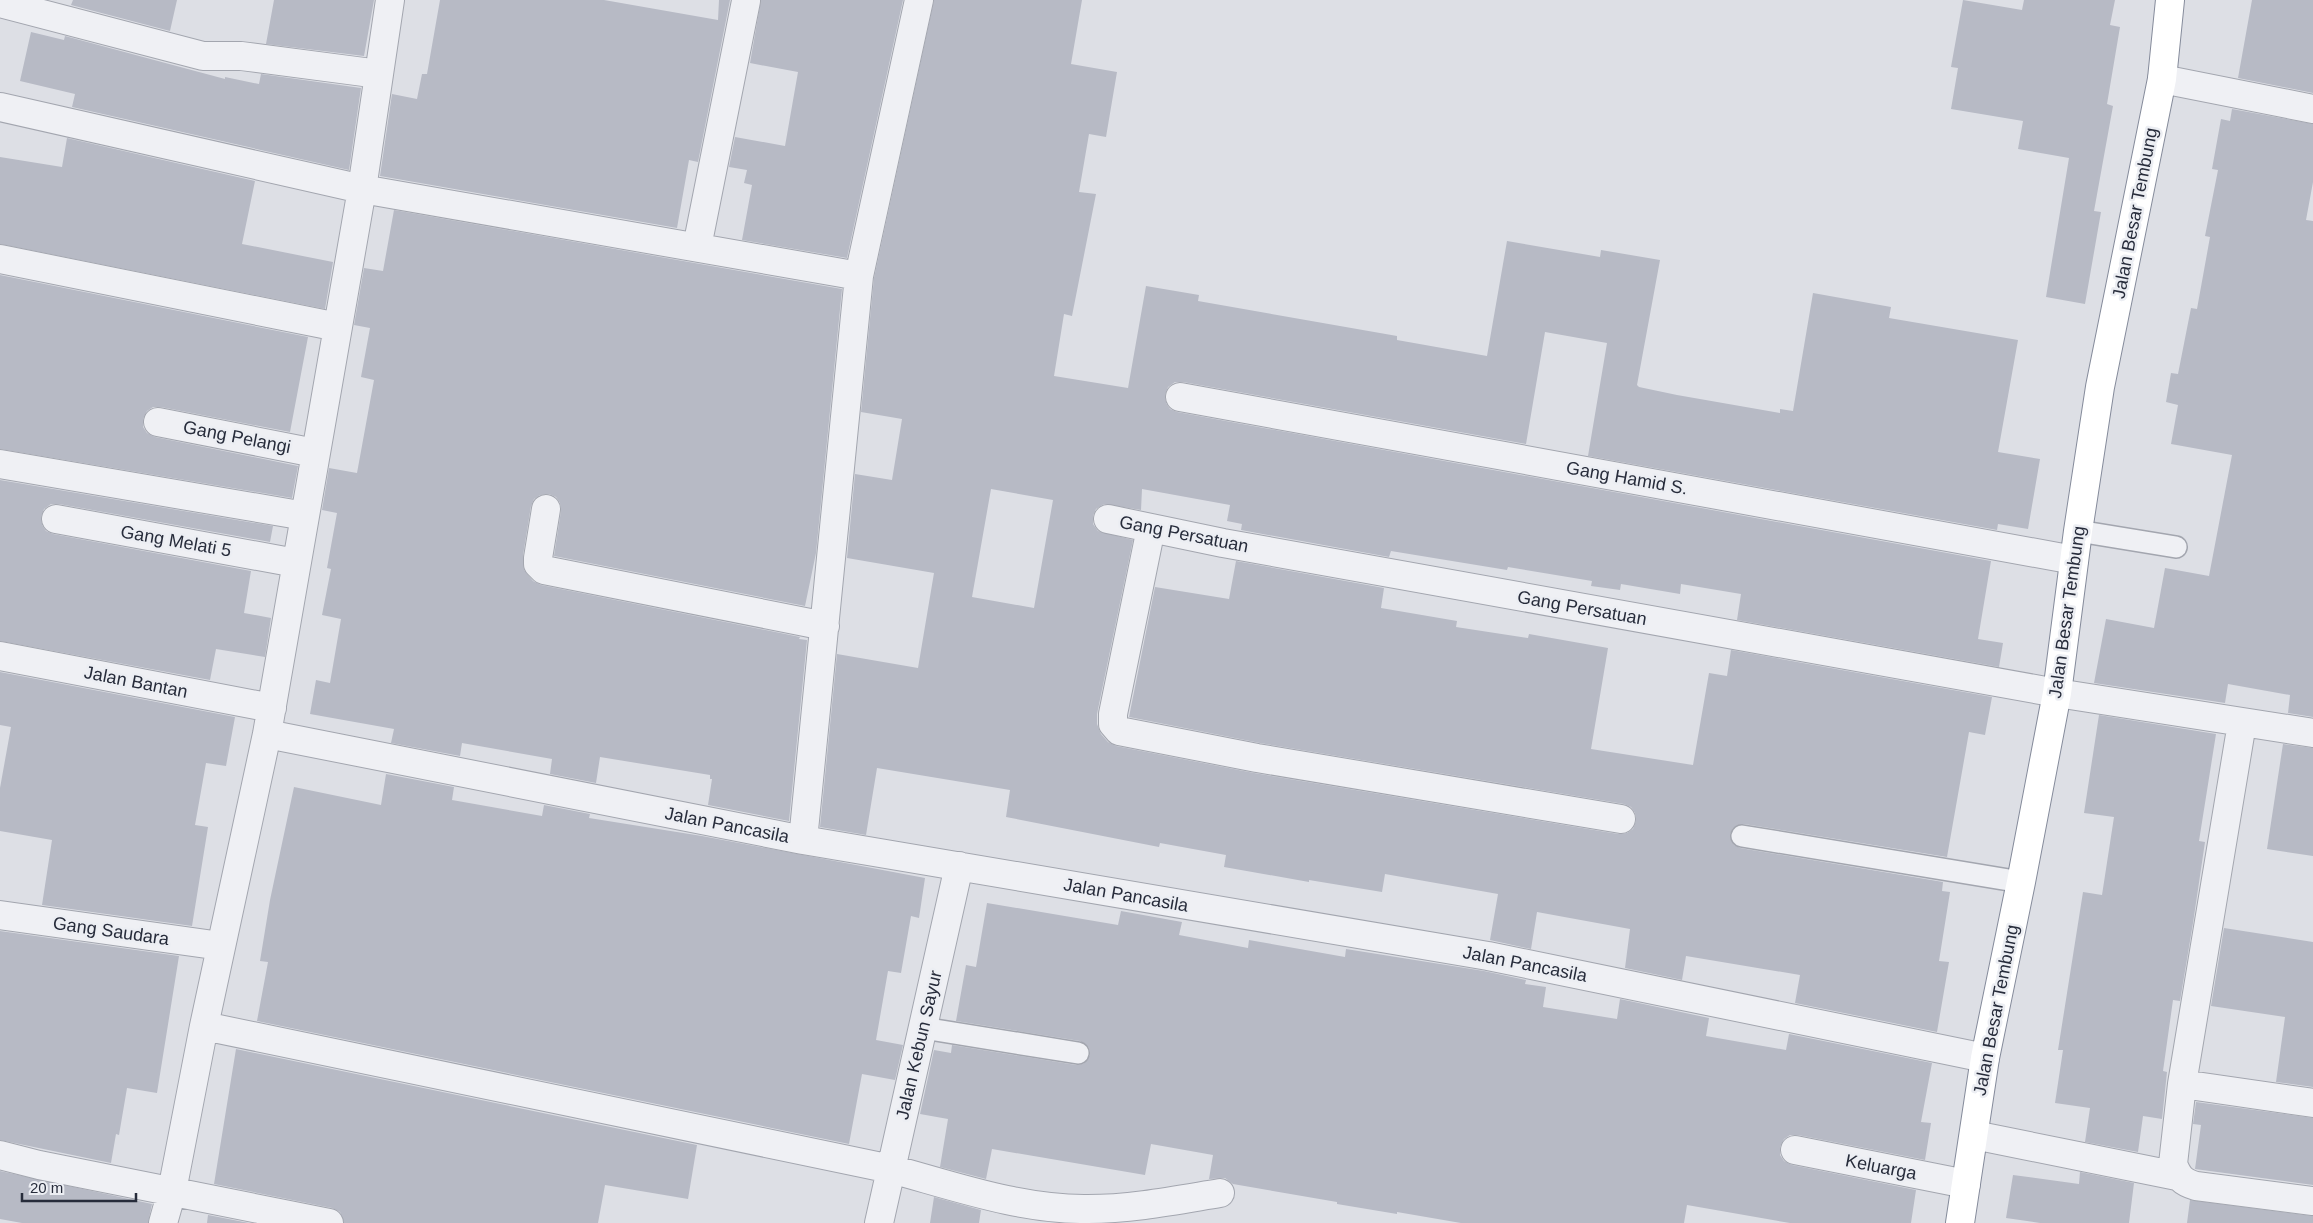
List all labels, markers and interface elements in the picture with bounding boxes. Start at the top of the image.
street label: Jalan Besar Tembung [2109,126,2161,300]
street label: Gang Pelangi [182,417,292,457]
street label: Gang Hamid S. [1565,457,1689,499]
street label: Gang Persatuan [1118,512,1250,556]
street label: Gang Melati 5 [119,521,233,561]
street label: Jalan Besar Tembung [2045,525,2089,699]
street label: Gang Persatuan [1516,587,1648,629]
street label: Jalan Bantan [83,662,189,702]
street label: Jalan Pancasila [663,803,792,847]
street label: Jalan Pancasila [1062,874,1191,916]
street label: Gang Saudara [52,913,171,949]
street label: Jalan Besar Tembung [1970,923,2022,1097]
street label: Jalan Pancasila [1461,942,1590,986]
street label: Jalan Kebun Sayur [892,969,946,1121]
street label: Keluarga [1844,1150,1919,1184]
scale bar [22,1170,136,1202]
text: 20 m [30,1179,63,1196]

